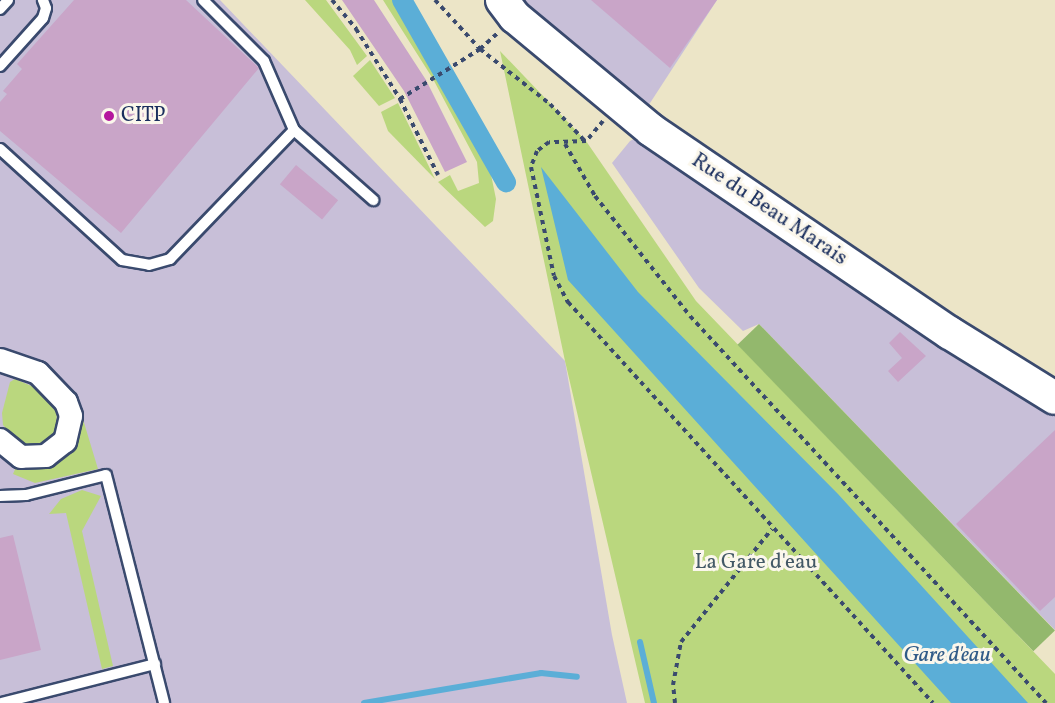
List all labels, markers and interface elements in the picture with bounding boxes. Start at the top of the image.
place label: CITP [121,103,166,129]
marker: CITP [102,109,116,123]
street label: Rue du Beau Marais [686,149,852,271]
park label: La Gare d'eau [695,550,817,576]
water label: Gare d'eau [903,643,991,669]

